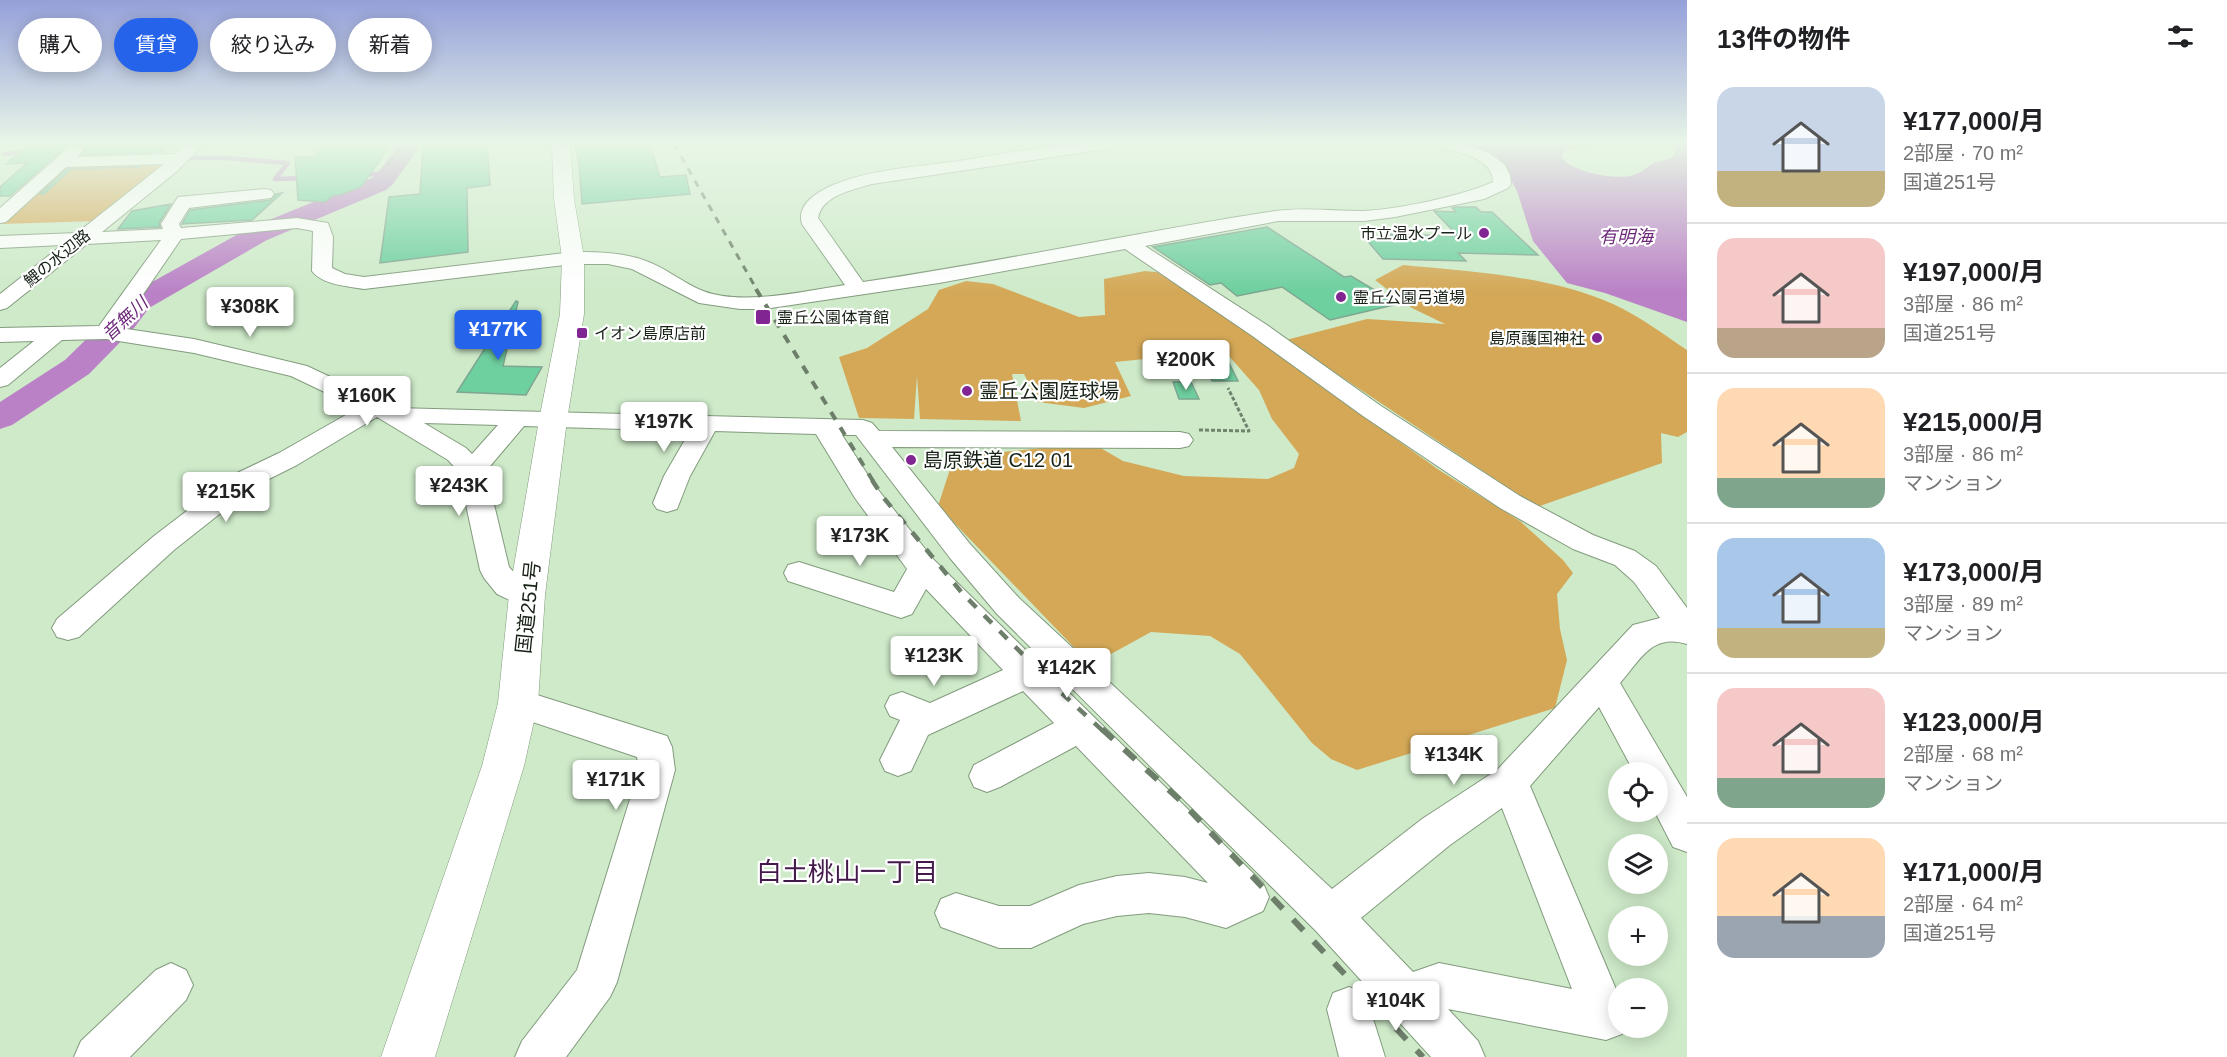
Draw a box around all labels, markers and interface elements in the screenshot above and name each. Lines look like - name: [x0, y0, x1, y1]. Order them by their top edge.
- chip: 購入: [18, 18, 102, 72]
- chip: 賃貸: [114, 18, 198, 72]
- chip: 絞り込み: [210, 18, 336, 72]
- chip: 新着: [348, 18, 432, 72]
- icon: filters: [2164, 20, 2197, 53]
- text: 13件の物件: [1717, 24, 1850, 54]
- text: ¥177,000/月: [1903, 106, 2045, 136]
- icon: home: [1765, 111, 1837, 183]
- text: 2部屋 · 70 m²: [1903, 142, 2023, 164]
- text: 国道251号: [1903, 171, 1996, 193]
- place label: 市立温水プール: [1360, 225, 1472, 242]
- street label: 鯉の水辺路: [21, 226, 93, 290]
- marker: 市立温水プール: [1477, 226, 1491, 240]
- water label: 有明海: [1599, 227, 1656, 247]
- text: ¥197,000/月: [1903, 257, 2045, 287]
- icon: home: [1765, 262, 1837, 334]
- pin: ¥308K: [208, 287, 292, 338]
- place label: 霊丘公園弓道場: [1353, 289, 1465, 306]
- marker: 霊丘公園弓道場: [1334, 290, 1348, 304]
- water label: 音無川: [98, 292, 153, 345]
- text: 3部屋 · 86 m²: [1903, 293, 2023, 315]
- text: ¥308K: [221, 295, 279, 317]
- marker: 霊丘公園体育館: [754, 308, 772, 326]
- place label: 霊丘公園体育館: [777, 309, 889, 326]
- pin: ¥177K: [456, 310, 540, 361]
- text: ¥177K: [469, 318, 527, 340]
- text: 国道251号: [1903, 322, 1996, 344]
- place label: イオン島原店前: [594, 325, 706, 342]
- marker: イオン島原店前: [575, 326, 589, 340]
- place label: 島原護国神社: [1489, 330, 1585, 347]
- marker: 島原護国神社: [1590, 331, 1604, 345]
- pin: ¥200K: [1144, 340, 1228, 391]
- text: ¥200K: [1157, 348, 1215, 370]
- pin: ¥160K: [325, 376, 409, 427]
- place label: 霊丘公園庭球場: [979, 380, 1119, 402]
- text: ¥160K: [338, 384, 396, 406]
- marker: 霊丘公園庭球場: [960, 384, 974, 398]
- pin: ¥197K: [622, 402, 706, 453]
- text: ¥215,000/月: [1903, 407, 2045, 437]
- text: ¥197K: [635, 410, 693, 432]
- icon: home: [1765, 412, 1837, 484]
- text: 3部屋 · 86 m²: [1903, 443, 2023, 465]
- place label: 島原鉄道 C12 01: [923, 449, 1073, 471]
- marker: 島原鉄道 C12 01: [904, 453, 918, 467]
- pin: ¥243K: [417, 466, 501, 517]
- pin: ¥215K: [184, 472, 268, 523]
- text: マンション: [1903, 472, 2003, 494]
- text: ¥243K: [430, 474, 488, 496]
- text: ¥215K: [197, 480, 255, 502]
- pin: ¥173K: [818, 516, 902, 567]
- text: ¥173K: [831, 524, 889, 546]
- text: ¥173,000/月: [1903, 557, 2045, 587]
- street label: 国道251号: [512, 559, 544, 655]
- icon: home: [1765, 562, 1837, 634]
- text: 3部屋 · 89 m²: [1903, 593, 2023, 615]
- text: マンション: [1903, 622, 2003, 644]
- pin: ¥123K: [892, 636, 976, 687]
- text: ¥123K: [905, 644, 963, 666]
- pin: ¥142K: [1025, 648, 1109, 699]
- text: ¥142K: [1038, 656, 1096, 678]
- text: ¥123,000/月: [1903, 707, 2045, 737]
- icon: home: [1765, 712, 1837, 784]
- pin: ¥134K: [1412, 735, 1496, 786]
- text: ¥134K: [1425, 743, 1483, 765]
- text: 2部屋 · 68 m²: [1903, 743, 2023, 765]
- pin: ¥171K: [574, 760, 658, 811]
- map controls: [1608, 762, 1668, 1038]
- button: locate: [1608, 762, 1668, 822]
- text: ¥171K: [587, 768, 645, 790]
- text: マンション: [1903, 772, 2003, 794]
- button: layers: [1608, 834, 1668, 894]
- district label: 白土桃山一丁目: [756, 857, 938, 887]
- text: ¥171,000/月: [1903, 857, 2045, 887]
- icon: home: [1765, 862, 1837, 934]
- text: 2部屋 · 64 m²: [1903, 893, 2023, 915]
- button: +: [1608, 906, 1668, 966]
- text: 国道251号: [1903, 922, 1996, 944]
- button: −: [1608, 978, 1668, 1038]
- pin: ¥104K: [1354, 981, 1438, 1032]
- text: ¥104K: [1367, 989, 1425, 1011]

